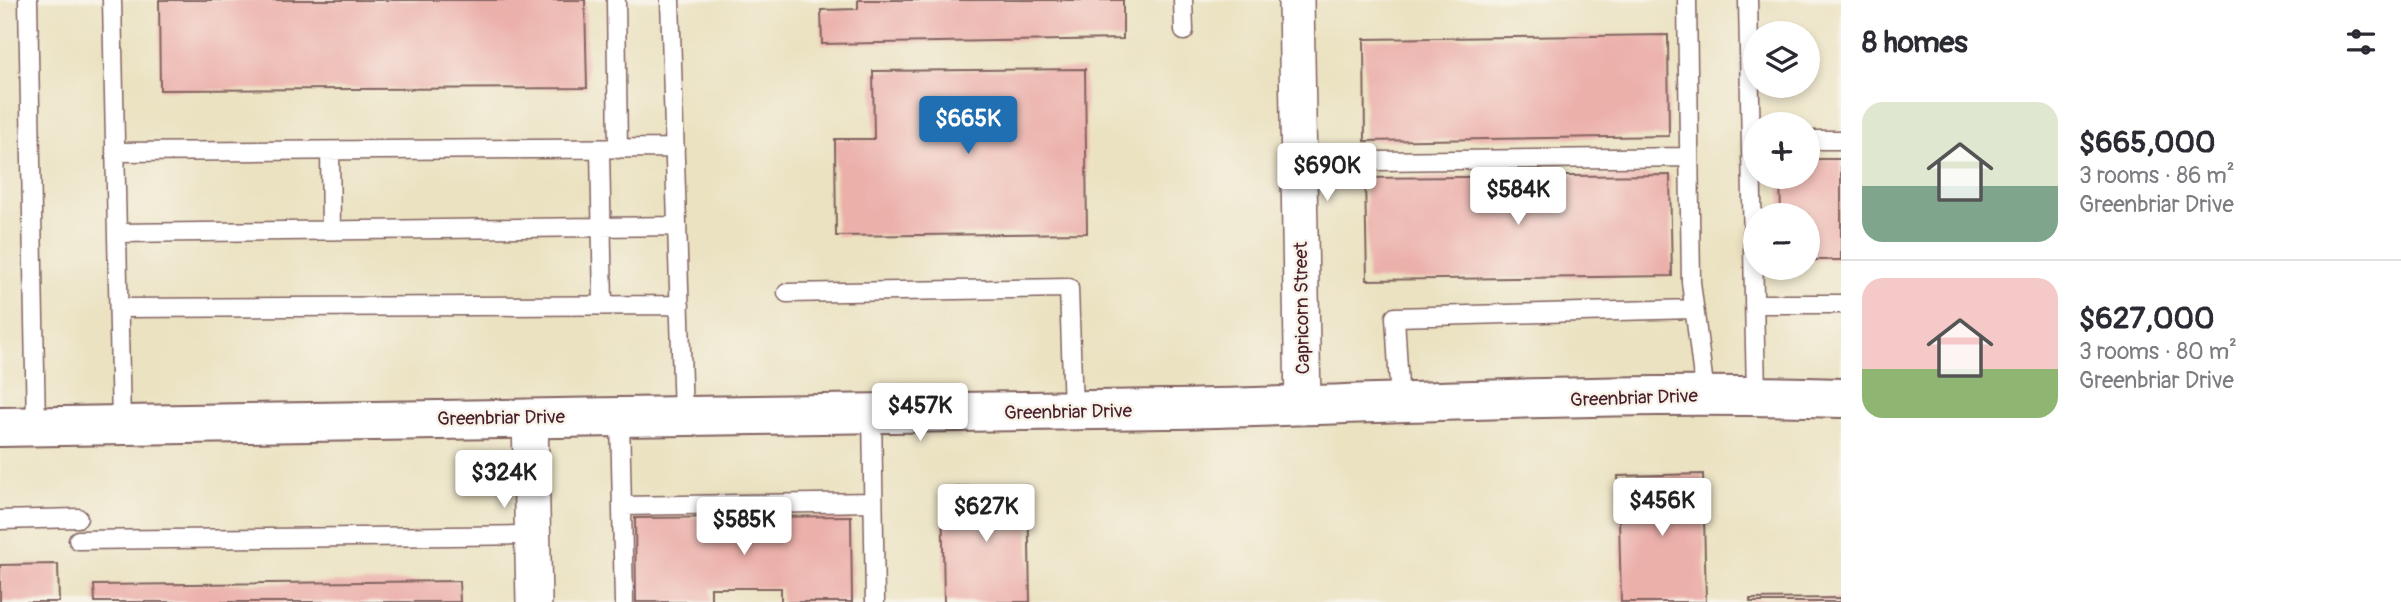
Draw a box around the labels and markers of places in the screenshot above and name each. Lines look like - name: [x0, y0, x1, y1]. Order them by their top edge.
- pin: $665K: [919, 96, 1017, 156]
- pin: $690K: [1278, 144, 1376, 203]
- pin: $584K: [1469, 168, 1567, 227]
- pin: $457K: [871, 384, 969, 443]
- pin: $324K: [455, 450, 553, 510]
- pin: $456K: [1613, 478, 1711, 538]
- pin: $627K: [937, 484, 1035, 544]
- pin: $585K: [695, 498, 793, 557]

